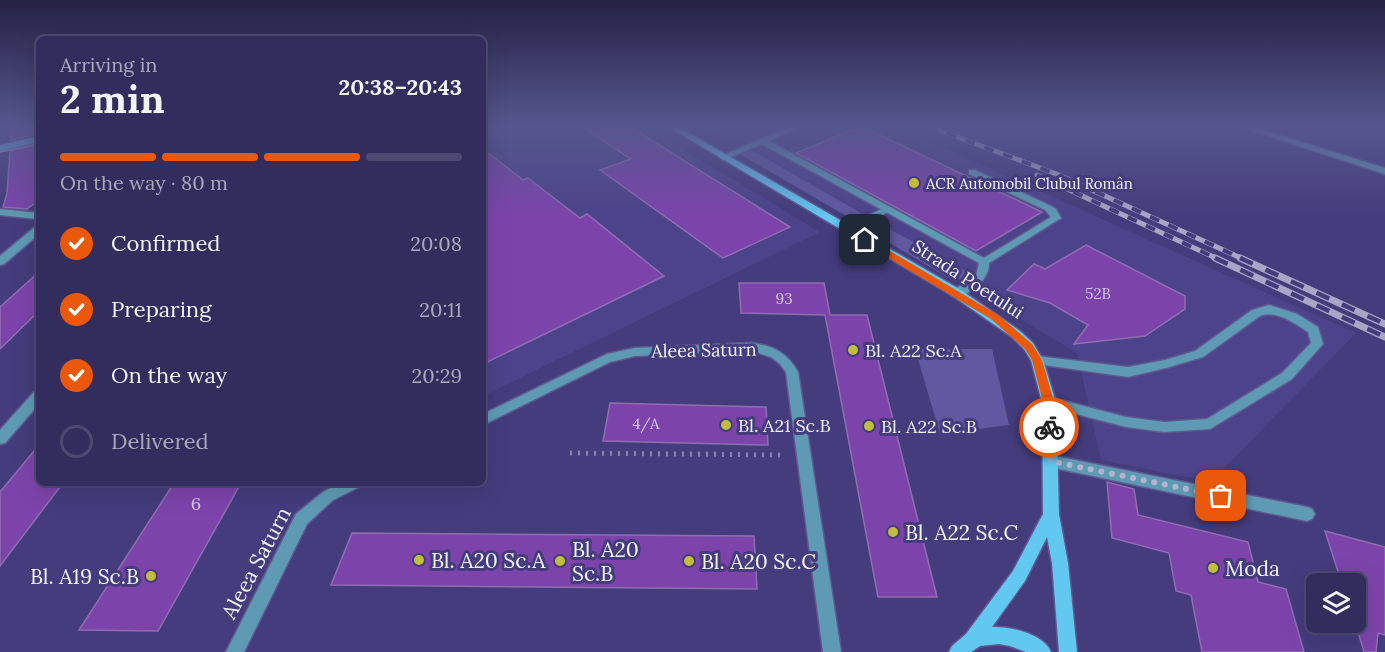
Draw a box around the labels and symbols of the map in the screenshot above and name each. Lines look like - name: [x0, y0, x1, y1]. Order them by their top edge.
- place label: ACR Automobil Clubul Român: [925, 174, 1133, 193]
- marker: ACR Automobil Clubul Român: [907, 176, 921, 190]
- pin: [839, 214, 890, 265]
- street label: Strada Poetului: [908, 234, 1028, 324]
- house number: 52B: [1085, 284, 1111, 303]
- house number: 93: [775, 289, 793, 308]
- street label: Aleea Saturn: [650, 338, 757, 362]
- place label: Bl. A22 Sc.A: [865, 339, 962, 362]
- marker: Bl. A22 Sc.A: [846, 343, 860, 357]
- courier: [1019, 397, 1079, 457]
- house number: 4/A: [633, 414, 660, 434]
- place label: Bl. A21 Sc.B: [738, 414, 831, 437]
- place label: Bl. A22 Sc.B: [881, 415, 977, 438]
- marker: Bl. A21 Sc.B: [719, 418, 733, 432]
- marker: Bl. A22 Sc.B: [862, 419, 876, 433]
- pin: [1195, 470, 1246, 521]
- house number: 6: [191, 492, 201, 515]
- street label: Aleea Saturn: [215, 502, 297, 624]
- place label: Bl. A22 Sc.C: [905, 519, 1018, 546]
- marker: Bl. A22 Sc.C: [886, 525, 900, 539]
- place label: Bl. A20 Sc.B: [572, 536, 639, 587]
- place label: Bl. A20 Sc.A: [431, 547, 546, 574]
- place label: Bl. A20 Sc.C: [701, 548, 816, 575]
- marker: Bl. A20 Sc.A: [412, 553, 426, 567]
- marker: Bl. A20 Sc.B: [553, 554, 567, 568]
- marker: Bl. A20 Sc.C: [682, 554, 696, 568]
- place label: Moda: [1225, 555, 1280, 582]
- marker: Moda: [1206, 561, 1220, 575]
- place label: Bl. A19 Sc.B: [30, 563, 139, 590]
- marker: Bl. A19 Sc.B: [144, 569, 158, 583]

